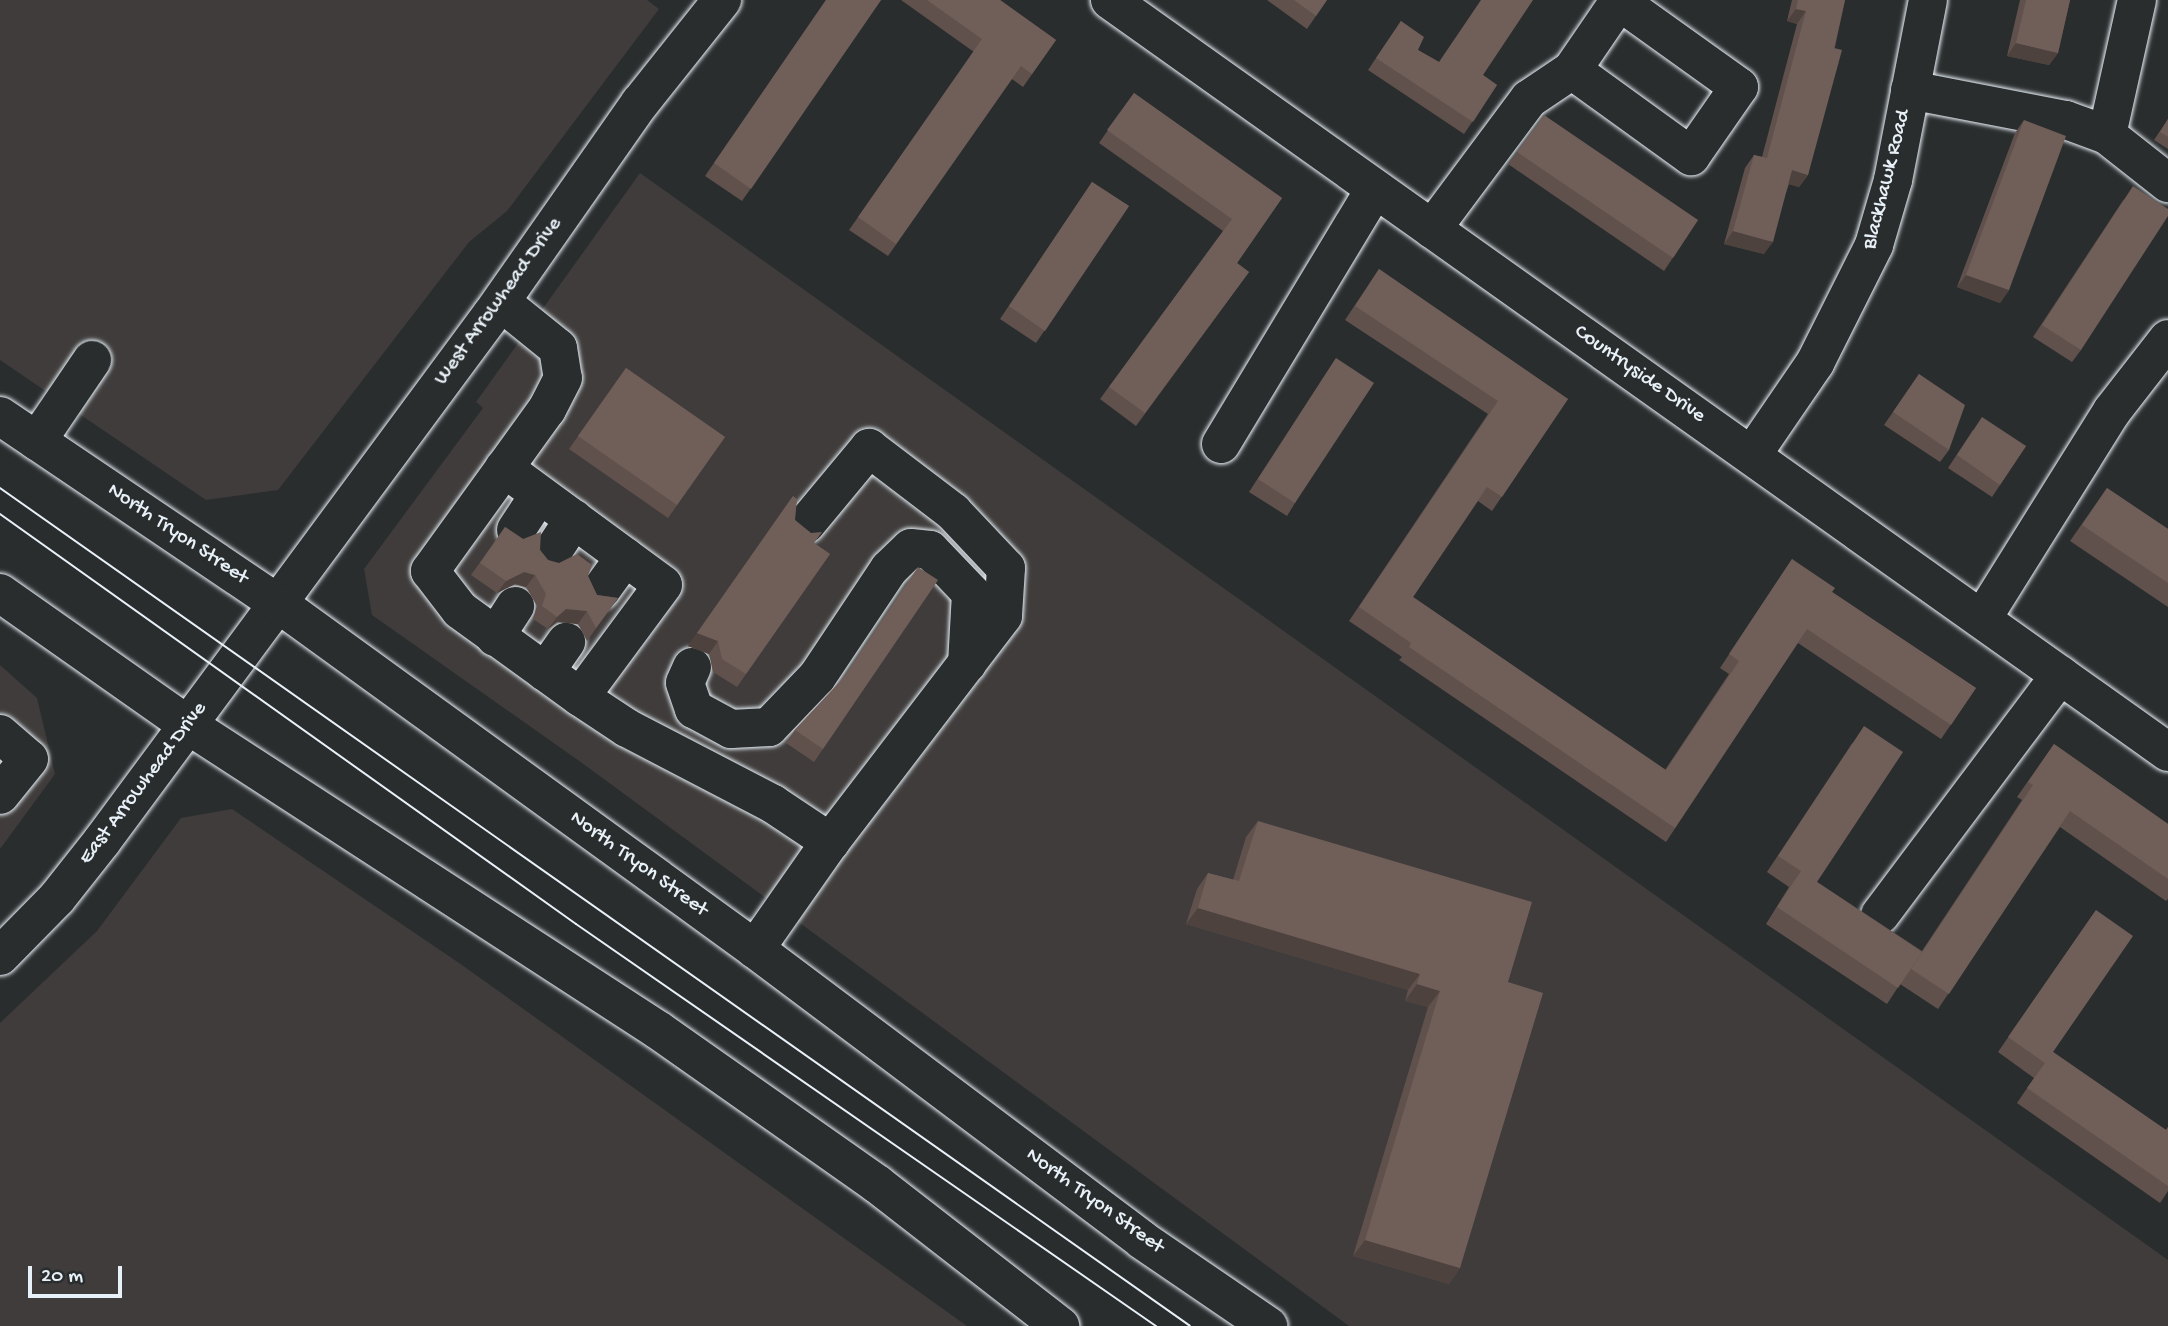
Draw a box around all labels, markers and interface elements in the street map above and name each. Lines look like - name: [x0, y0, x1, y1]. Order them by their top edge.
- street label: Blackhawk Road: [1858, 108, 1918, 252]
- street label: West Arrowhead Drive: [430, 213, 568, 391]
- street label: Countryside Drive: [1568, 320, 1710, 430]
- street label: North Tryon Street: [102, 479, 252, 591]
- street label: East Arrowhead Drive: [75, 698, 213, 870]
- street label: North Tryon Street: [564, 806, 712, 924]
- street label: North Tryon Street: [1020, 1143, 1168, 1261]
- scale bar: [32, 1252, 126, 1296]
- text: 20 m: [41, 1265, 83, 1290]

